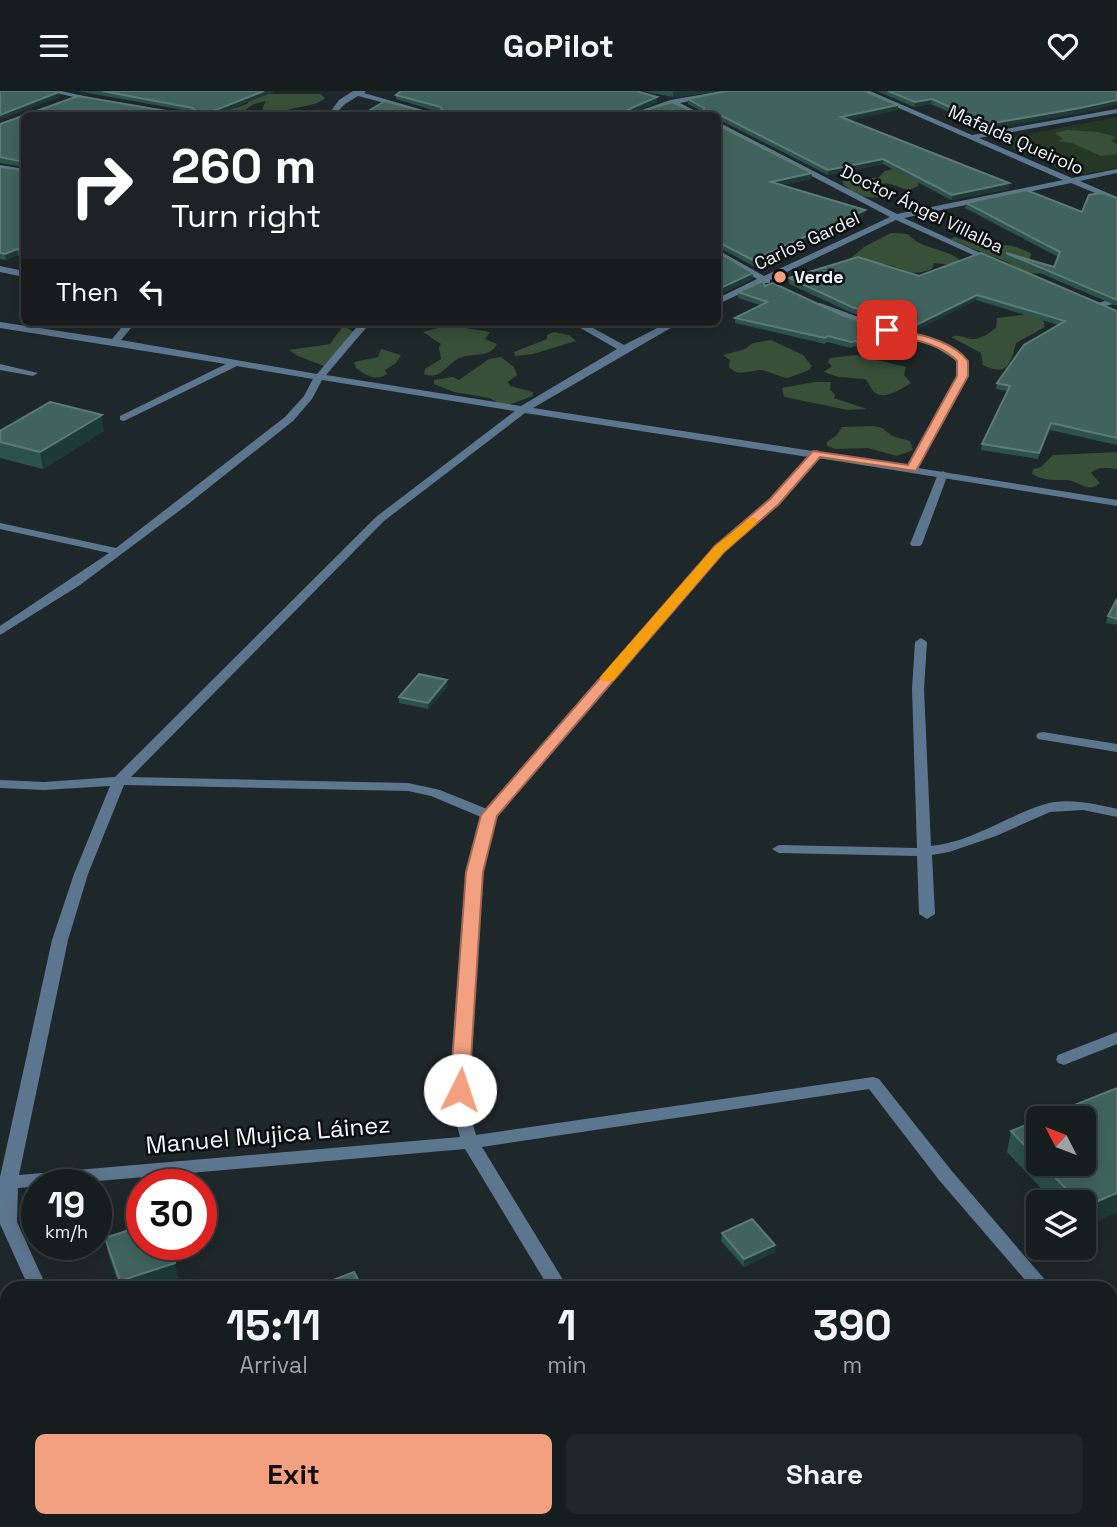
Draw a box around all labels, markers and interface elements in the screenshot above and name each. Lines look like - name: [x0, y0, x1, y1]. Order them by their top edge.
- text: GoPilot: [503, 26, 614, 66]
- icon: menu: [35, 27, 73, 65]
- icon: heart: [1044, 27, 1082, 65]
- street label: Mafalda Queirolo: [945, 99, 1087, 180]
- text: 260 m: [171, 135, 316, 197]
- icon: right: [56, 140, 147, 231]
- street label: Doctor Ángel Villalba: [837, 159, 1007, 258]
- text: Turn right: [171, 196, 321, 236]
- street label: Carlos Gardel: [750, 206, 863, 275]
- place label: Verde: [794, 265, 844, 288]
- marker: Verde: [772, 269, 788, 285]
- icon: left: [133, 273, 171, 311]
- text: Then: [56, 275, 119, 309]
- pin: [857, 300, 917, 360]
- icon: arrive: [868, 311, 906, 349]
- position arrow: [423, 1053, 497, 1127]
- north arrow: [1026, 1106, 1096, 1176]
- map controls: [1026, 1106, 1096, 1260]
- street label: Manuel Mujica Láinez: [144, 1108, 392, 1161]
- speed limit sign: 30: [126, 1169, 217, 1260]
- text: 19: [48, 1183, 85, 1227]
- button: layers: [1026, 1190, 1096, 1260]
- text: km/h: [45, 1220, 88, 1243]
- text: 15:11: [226, 1299, 321, 1352]
- text: 1: [557, 1299, 576, 1352]
- text: 390: [813, 1299, 892, 1352]
- text: Arrival: [239, 1350, 308, 1380]
- text: min: [547, 1350, 587, 1380]
- text: m: [842, 1350, 862, 1380]
- button: Exit: [35, 1434, 552, 1514]
- button: Share: [566, 1434, 1083, 1514]

